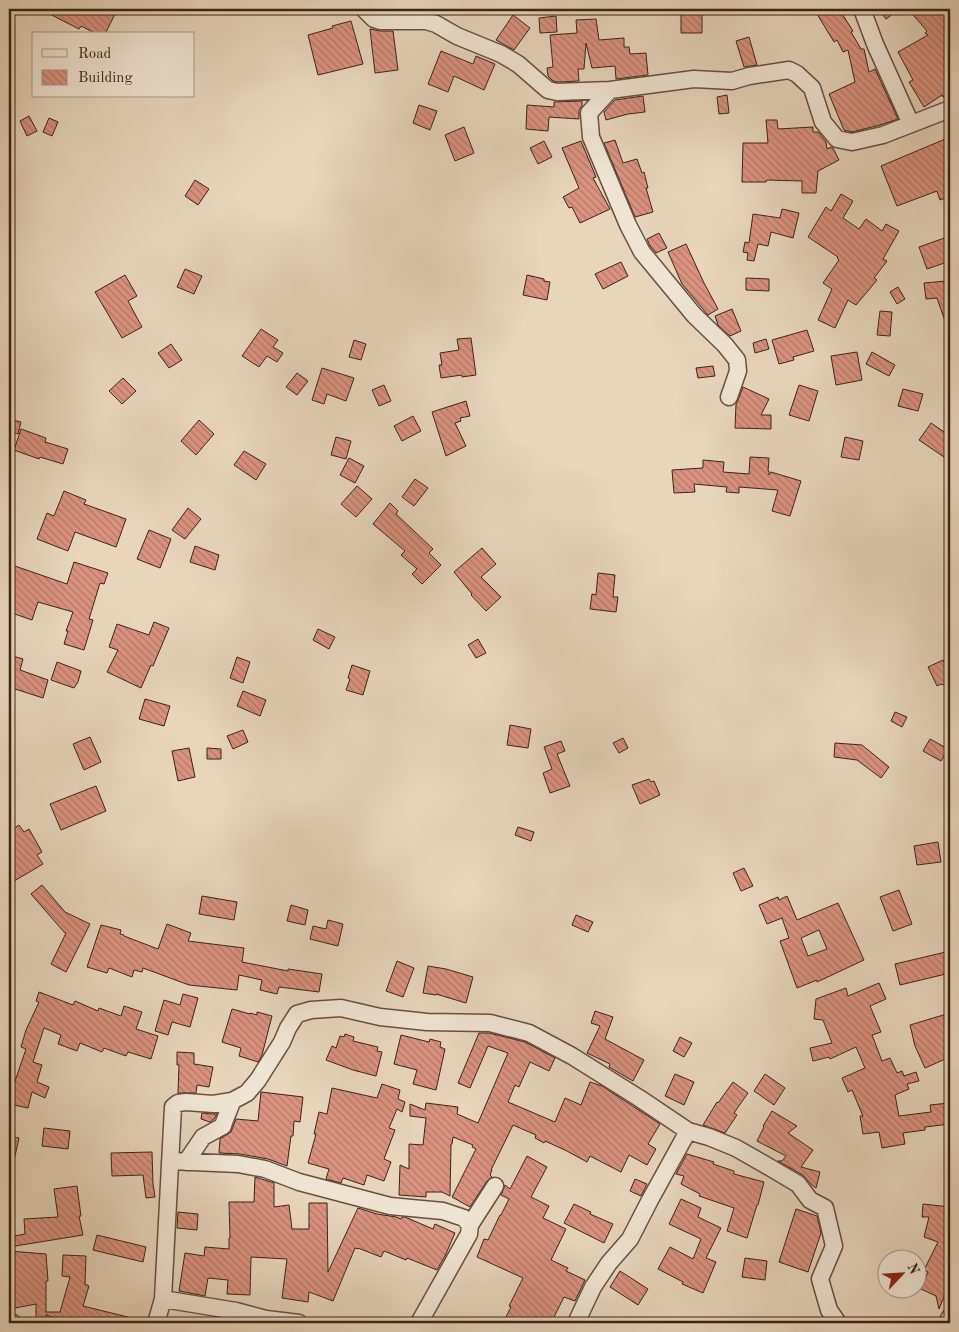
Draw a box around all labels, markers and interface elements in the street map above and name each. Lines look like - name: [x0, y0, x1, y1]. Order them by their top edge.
- legend: [32, 32, 195, 98]
- text: Road: [78, 47, 112, 62]
- text: Building: [78, 71, 133, 86]
- north arrow: [876, 1250, 926, 1300]
- text: N: [904, 1261, 922, 1277]

